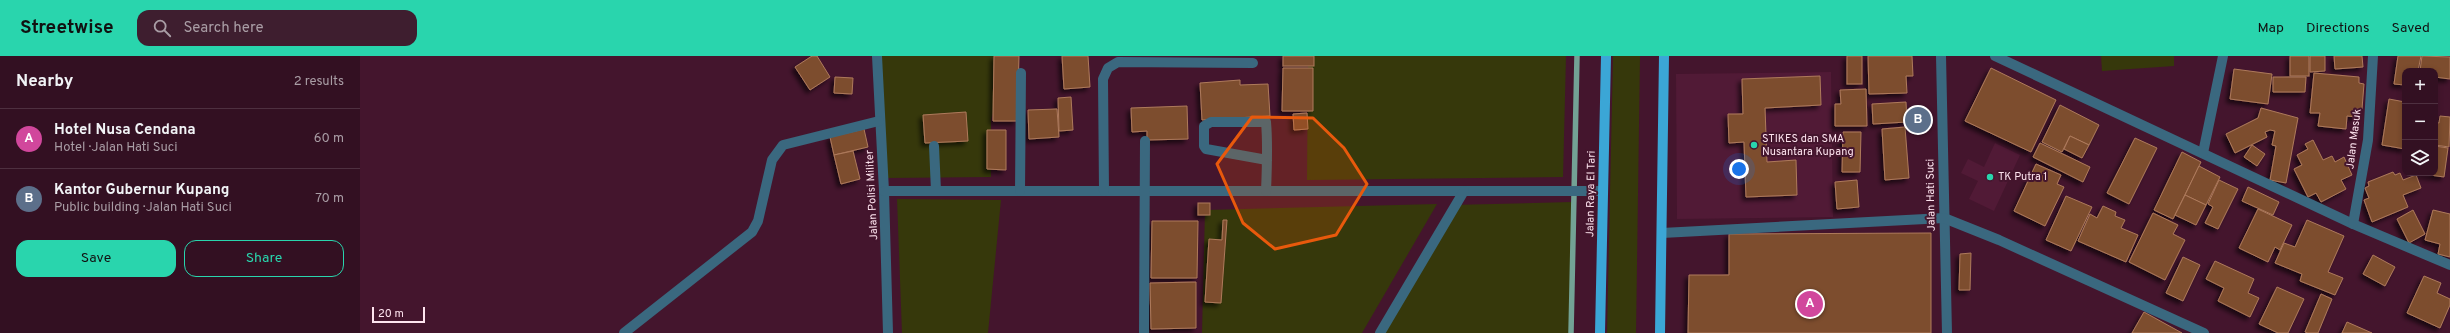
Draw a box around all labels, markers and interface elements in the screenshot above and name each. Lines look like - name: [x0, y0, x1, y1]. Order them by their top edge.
- search box: [137, 10, 417, 46]
- text: Streetwise: [20, 16, 113, 40]
- icon: search: [151, 17, 173, 39]
- text: Search here: [183, 19, 264, 38]
- text: Map: [2258, 20, 2284, 37]
- text: Directions: [2306, 20, 2370, 37]
- text: Saved: [2392, 20, 2430, 37]
- map controls: [2402, 68, 2438, 176]
- button: +: [2402, 68, 2438, 104]
- text: Nearby: [16, 71, 73, 93]
- text: 2 results: [294, 74, 344, 90]
- button: −: [2402, 104, 2438, 140]
- pin: B: [1905, 105, 1931, 135]
- street label: Jalan Masuk: [2343, 108, 2365, 170]
- text: Hotel Nusa Cendana: [54, 121, 196, 140]
- text: A: [24, 131, 34, 147]
- text: 60 m: [314, 131, 344, 147]
- place label: STIKES dan SMA Nusantara Kupang: [1762, 132, 1854, 159]
- text: Hotel · Jalan Hati Suci: [54, 140, 177, 156]
- marker: STIKES dan SMA Nusantara Kupang: [1749, 140, 1759, 150]
- button: layers: [2402, 140, 2438, 176]
- street label: Jalan Polisi Militer: [863, 149, 881, 240]
- street label: Jalan Raya El Tari: [1583, 151, 1599, 237]
- your location: [1729, 159, 1749, 179]
- street label: Jalan Hati Suci: [1923, 159, 1939, 231]
- place label: TK Putra 1: [1998, 170, 2047, 184]
- marker: TK Putra 1: [1985, 172, 1995, 182]
- text: Kantor Gubernur Kupang: [54, 181, 230, 200]
- text: B: [25, 191, 33, 207]
- text: 70 m: [315, 191, 344, 207]
- text: Public building · Jalan Hati Suci: [54, 200, 232, 216]
- button: Save: [16, 240, 176, 277]
- button: Share: [184, 240, 344, 277]
- pin: A: [1797, 289, 1823, 319]
- scale bar: [372, 305, 425, 324]
- text: 20 m: [378, 307, 404, 321]

